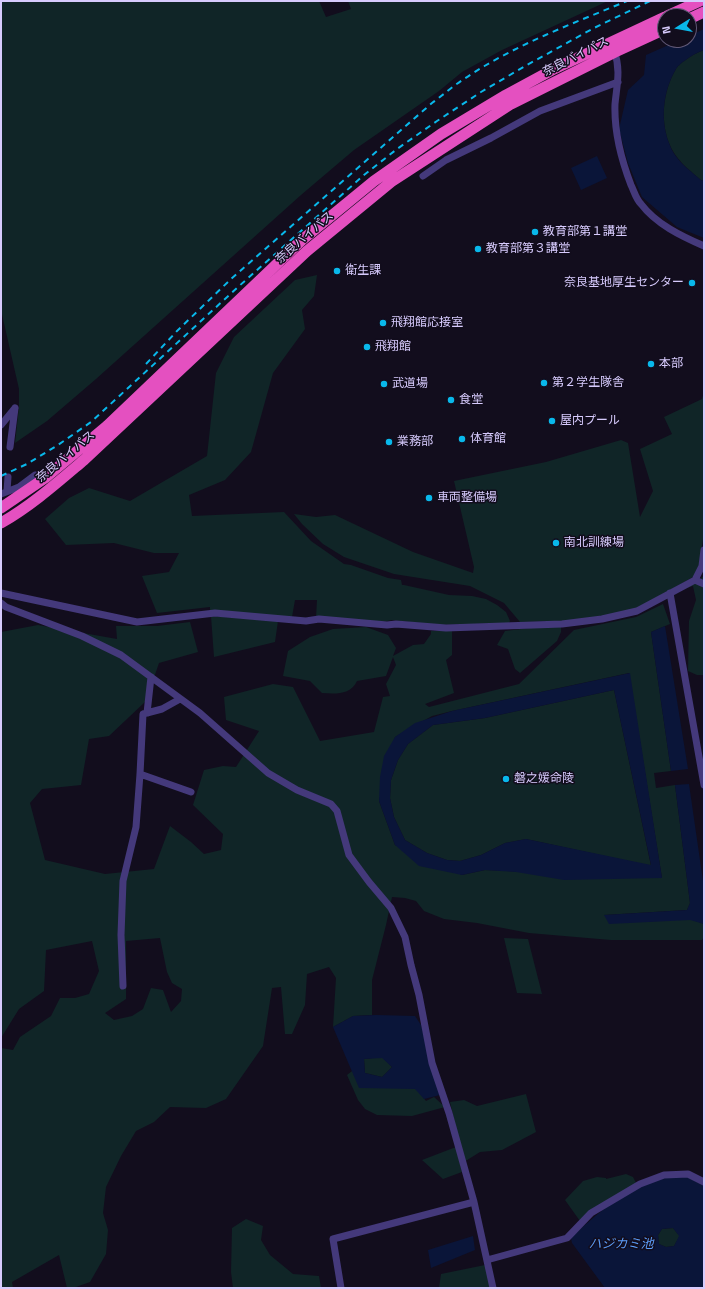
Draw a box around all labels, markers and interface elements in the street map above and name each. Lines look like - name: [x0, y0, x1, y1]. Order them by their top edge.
- north arrow: [657, 8, 697, 48]
- text: N: [658, 25, 675, 35]
- street label: 奈良バイパス: [541, 34, 611, 80]
- street label: 奈良バイパス: [273, 209, 337, 267]
- place label: 教育部第１講堂: [543, 225, 627, 239]
- marker: 教育部第１講堂: [530, 227, 540, 237]
- place label: 教育部第３講堂: [486, 242, 570, 256]
- marker: 教育部第３講堂: [473, 244, 483, 254]
- place label: 衛生課: [345, 264, 381, 278]
- marker: 衛生課: [332, 266, 342, 276]
- place label: 奈良基地厚生センター: [564, 276, 684, 290]
- marker: 奈良基地厚生センター: [687, 278, 697, 288]
- place label: 飛翔館応接室: [391, 316, 463, 330]
- marker: 飛翔館応接室: [378, 318, 388, 328]
- place label: 飛翔館: [375, 340, 411, 354]
- marker: 飛翔館: [362, 342, 372, 352]
- place label: 本部: [659, 357, 683, 371]
- marker: 本部: [646, 359, 656, 369]
- place label: 第２学生隊舎: [552, 376, 624, 390]
- place label: 武道場: [392, 377, 428, 391]
- marker: 第２学生隊舎: [539, 378, 549, 388]
- marker: 武道場: [379, 379, 389, 389]
- place label: 食堂: [459, 393, 483, 407]
- marker: 食堂: [446, 395, 456, 405]
- place label: 屋内プール: [560, 414, 620, 428]
- marker: 屋内プール: [547, 416, 557, 426]
- street label: 奈良バイパス: [34, 428, 98, 486]
- place label: 体育館: [470, 432, 506, 446]
- marker: 体育館: [457, 434, 467, 444]
- place label: 業務部: [397, 435, 433, 449]
- marker: 業務部: [384, 437, 394, 447]
- place label: 車両整備場: [437, 491, 497, 505]
- marker: 車両整備場: [424, 493, 434, 503]
- place label: 南北訓練場: [564, 536, 624, 550]
- marker: 南北訓練場: [551, 538, 561, 548]
- place label: 磐之媛命陵: [514, 772, 574, 786]
- marker: 磐之媛命陵: [501, 774, 511, 784]
- water label: ハジカミ池: [589, 1237, 653, 1253]

